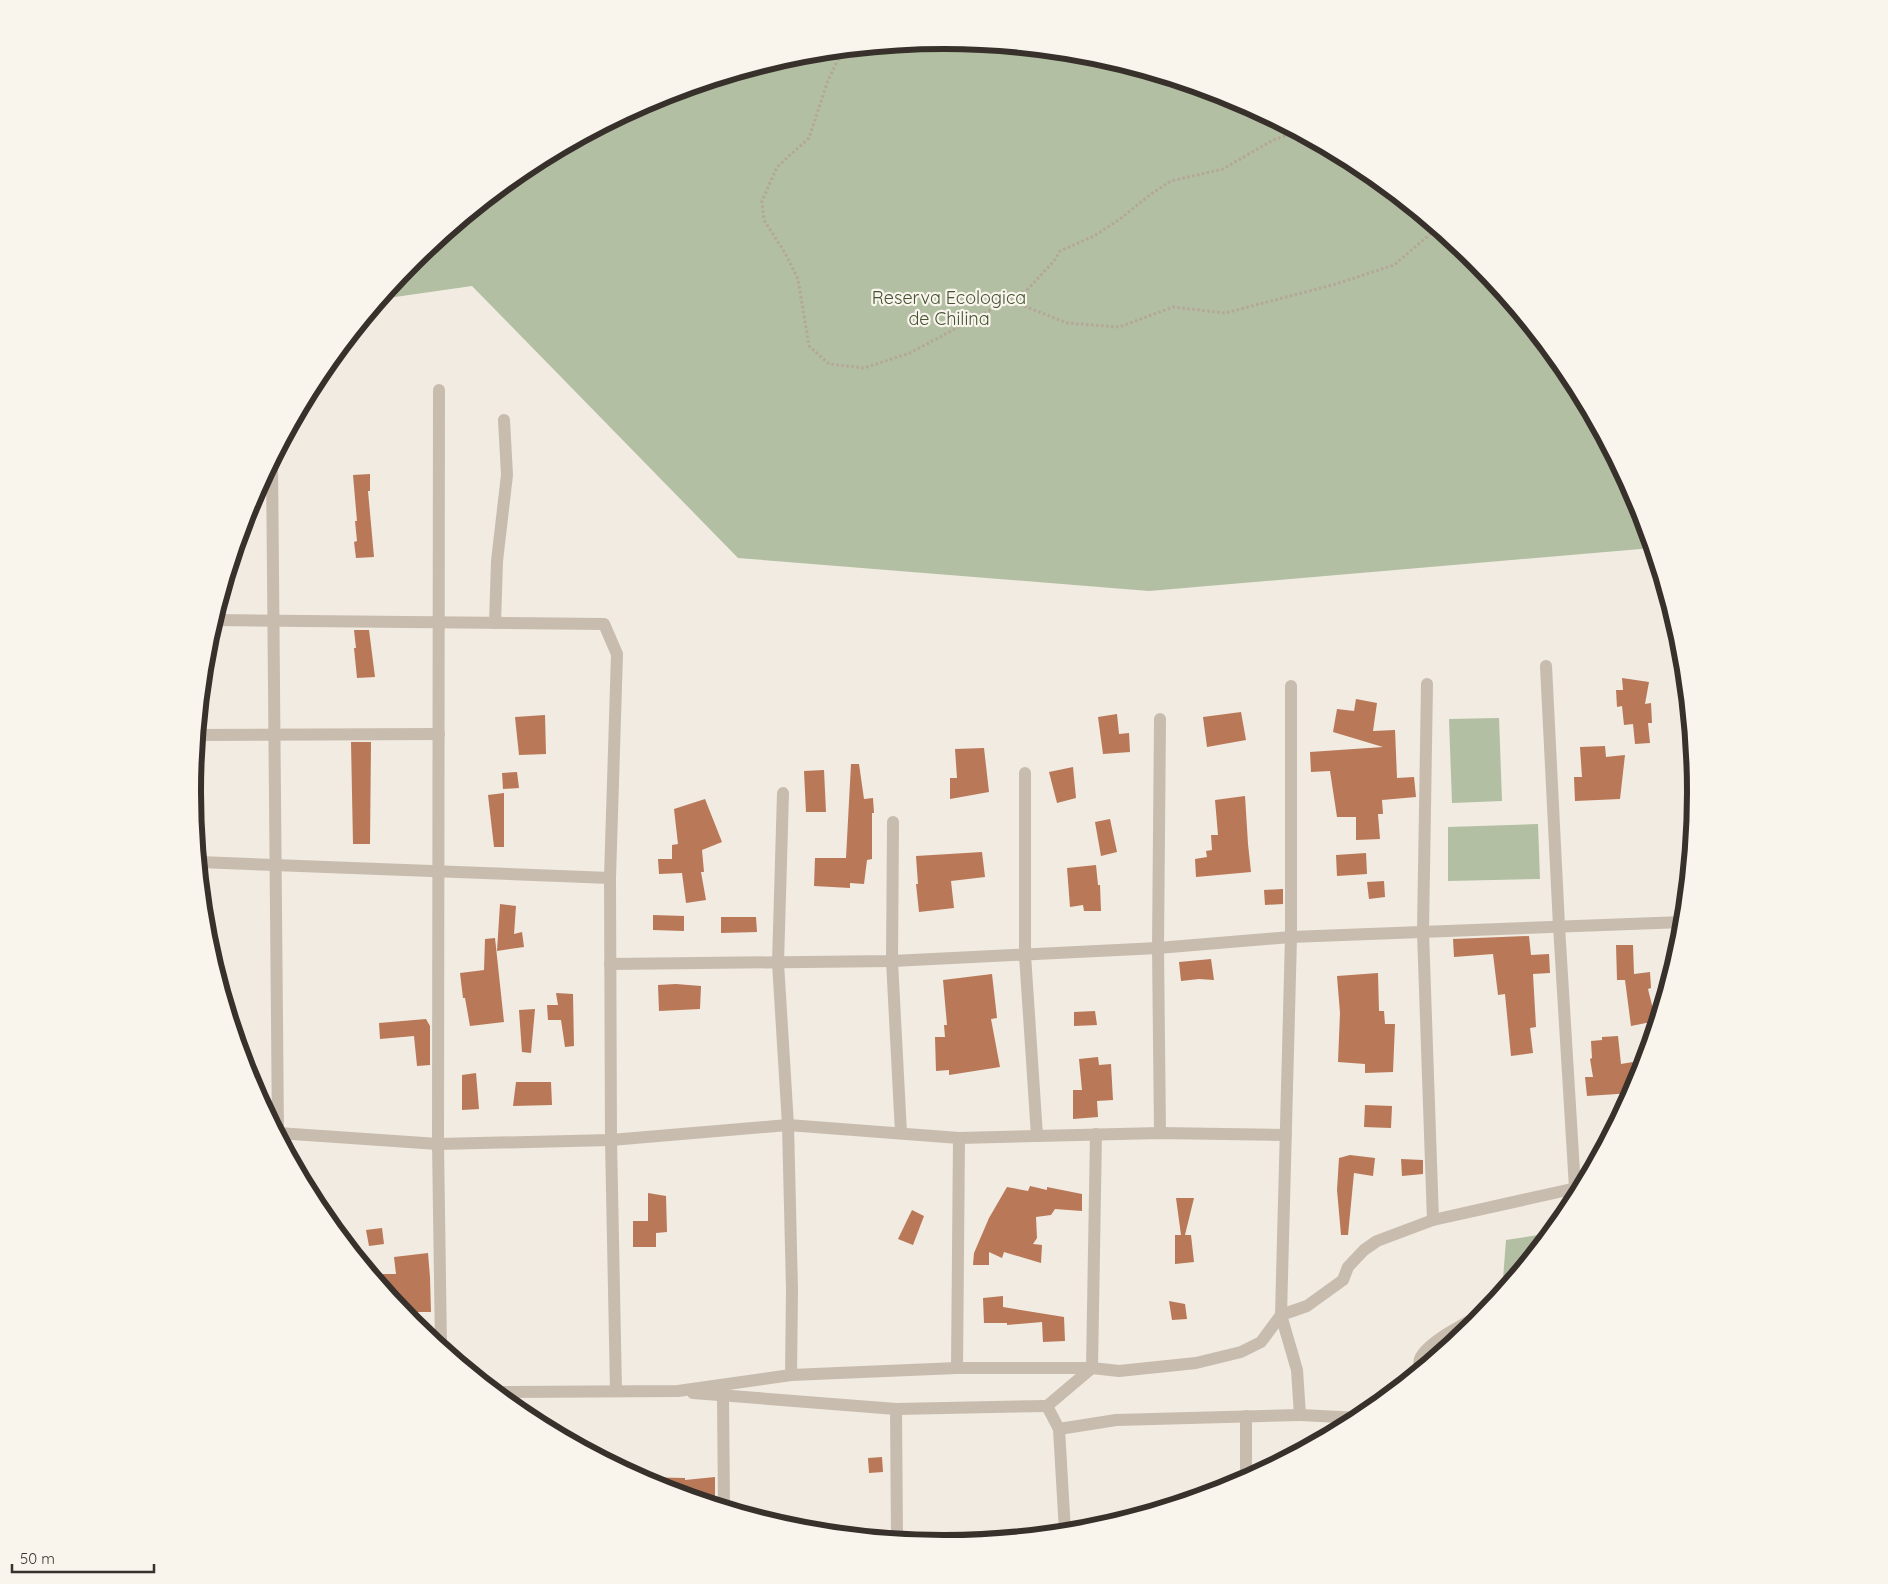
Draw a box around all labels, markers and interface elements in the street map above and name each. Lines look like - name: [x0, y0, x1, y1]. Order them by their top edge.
- park label: Reserva Ecologica de Chilina: [872, 286, 1026, 330]
- scale bar: [12, 1542, 155, 1574]
- text: 50 m: [20, 1549, 55, 1568]

